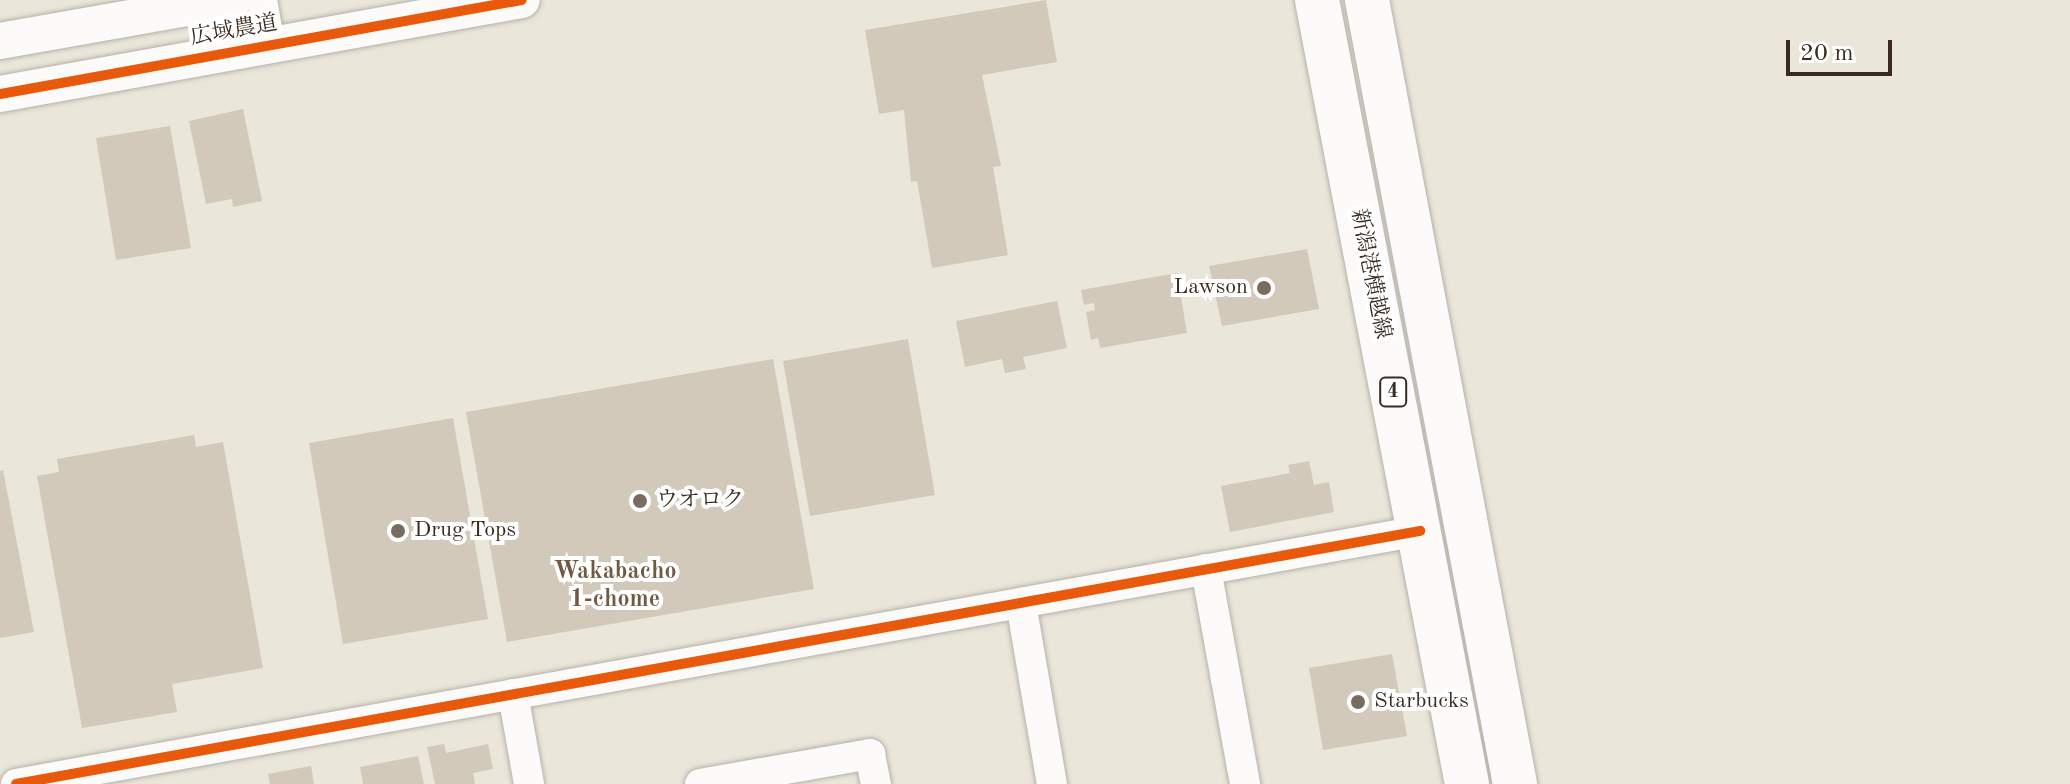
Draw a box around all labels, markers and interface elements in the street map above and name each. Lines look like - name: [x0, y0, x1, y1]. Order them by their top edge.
- street label: 広域農道: [188, 10, 280, 52]
- scale bar: [1790, 24, 1896, 74]
- text: 20 m: [1800, 42, 1854, 66]
- street label: 新潟港横越線: [1344, 207, 1396, 341]
- place label: Lawson: [1174, 275, 1248, 301]
- marker: Lawson: [1255, 279, 1273, 297]
- road number: 4: [1379, 376, 1407, 408]
- place label: ウオロク: [656, 488, 744, 514]
- marker: ウオロク: [631, 492, 649, 510]
- place label: Drug Tops: [414, 518, 516, 544]
- marker: Drug Tops: [389, 522, 407, 540]
- district label: Wakabacho 1-chome: [554, 559, 676, 615]
- place label: Starbucks: [1374, 689, 1469, 715]
- marker: Starbucks: [1349, 693, 1367, 711]

